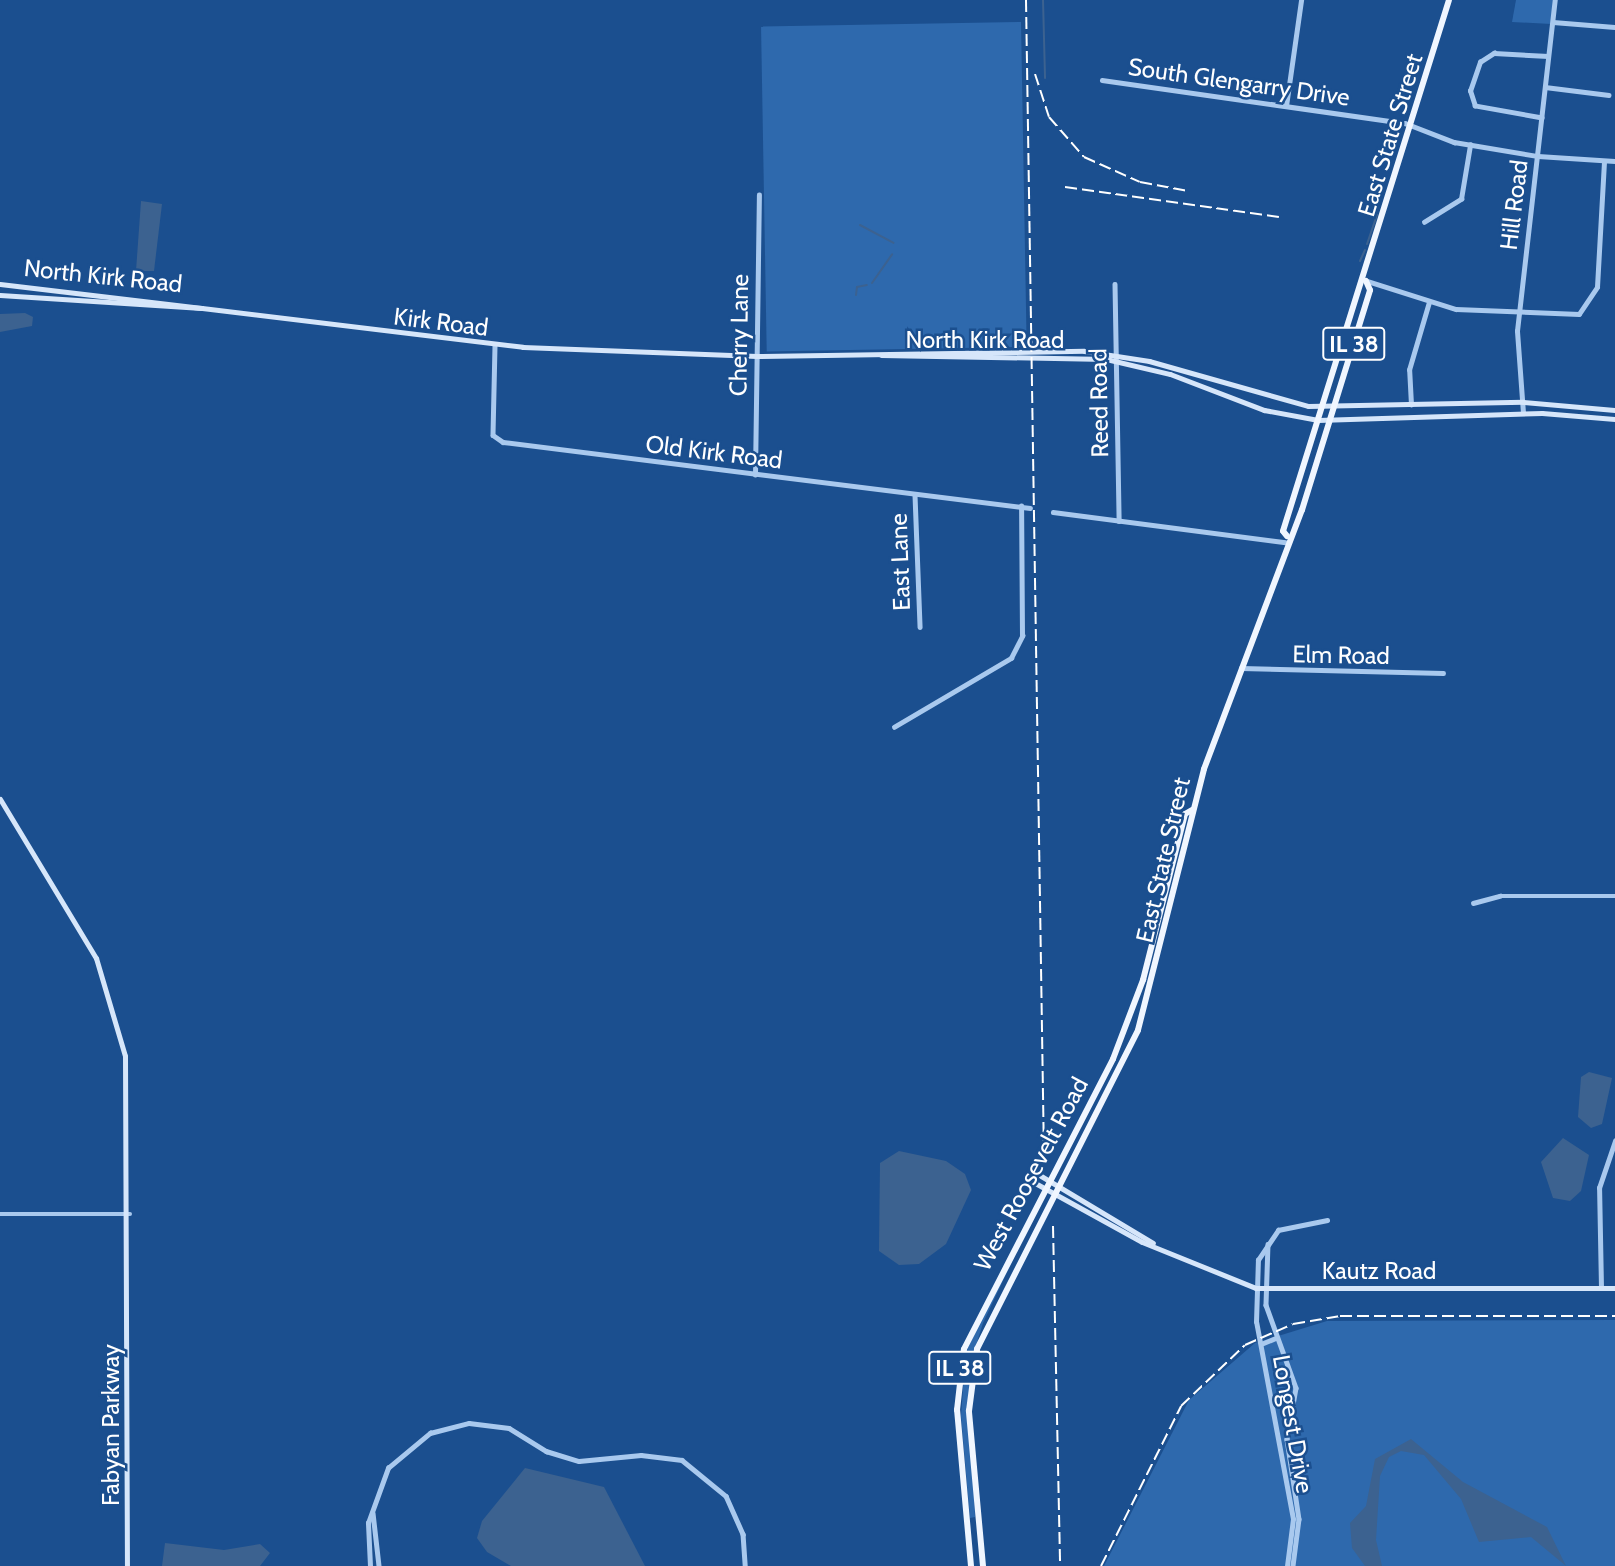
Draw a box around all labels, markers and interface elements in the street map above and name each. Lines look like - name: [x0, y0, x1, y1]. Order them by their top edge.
- street label: East State Street: [1352, 50, 1428, 220]
- street label: South Glengarry Drive: [1126, 52, 1352, 112]
- street label: Hill Road: [1494, 158, 1534, 252]
- street label: North Kirk Road: [22, 253, 184, 299]
- street label: Cherry Lane: [724, 274, 754, 396]
- street label: Kirk Road: [392, 302, 490, 342]
- road number: IL 38: [1321, 324, 1387, 364]
- street label: North Kirk Road: [906, 326, 1064, 354]
- street label: Reed Road: [1084, 348, 1114, 458]
- street label: Old Kirk Road: [644, 429, 784, 475]
- street label: East Lane: [884, 513, 916, 611]
- street label: Elm Road: [1292, 640, 1390, 670]
- street label: East State Street: [1130, 775, 1196, 945]
- street label: West Roosevelt Road: [968, 1072, 1094, 1276]
- street label: Kautz Road: [1322, 1257, 1436, 1285]
- street label: Fabyan Parkway: [97, 1344, 125, 1506]
- road number: IL 38: [927, 1348, 993, 1387]
- street label: Longest Drive: [1267, 1353, 1319, 1495]

